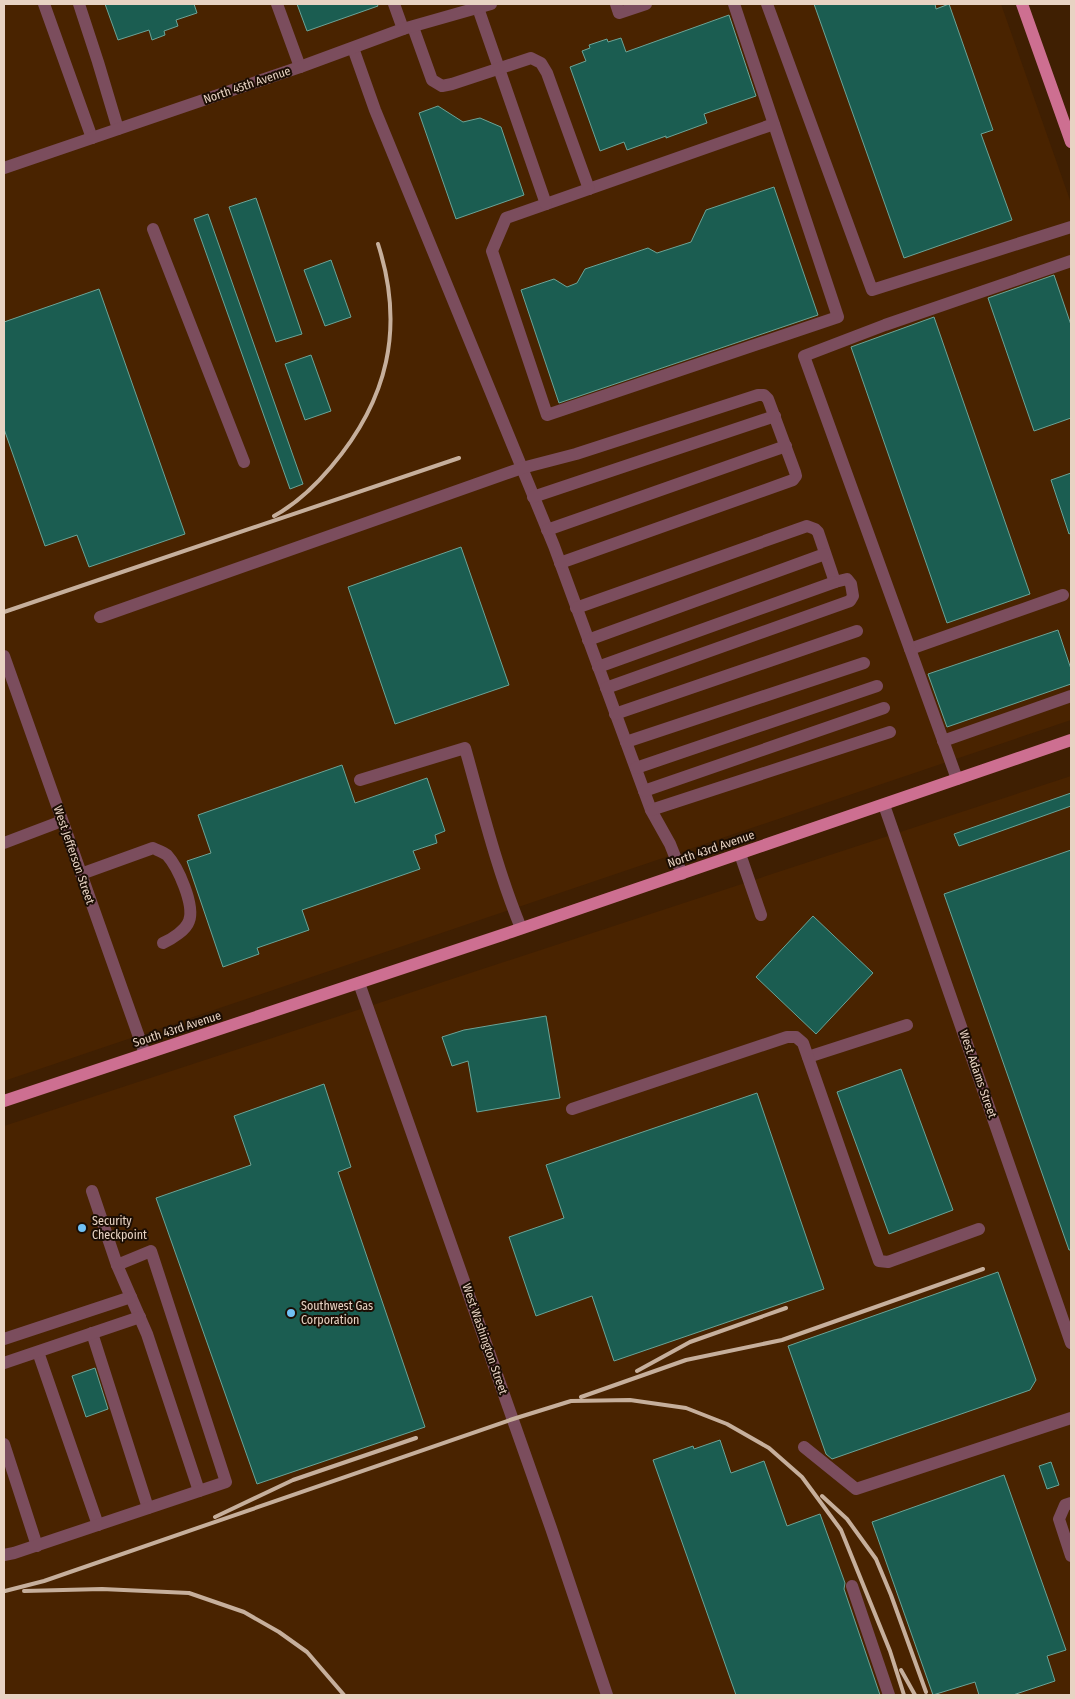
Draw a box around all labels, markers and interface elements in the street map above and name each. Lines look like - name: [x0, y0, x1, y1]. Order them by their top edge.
- street label: North 45th Avenue: [202, 64, 292, 106]
- street label: West Jefferson Street: [51, 804, 97, 906]
- street label: North 43rd Avenue: [666, 828, 756, 870]
- street label: South 43rd Avenue: [131, 1008, 223, 1050]
- street label: West Adams Street: [956, 1028, 1000, 1120]
- place label: Security Checkpoint: [92, 1214, 147, 1242]
- marker: Security Checkpoint: [76, 1222, 88, 1234]
- street label: West Washington Street: [459, 1282, 511, 1396]
- place label: Southwest Gas Corporation: [301, 1299, 373, 1327]
- marker: Southwest Gas Corporation: [285, 1307, 297, 1319]

